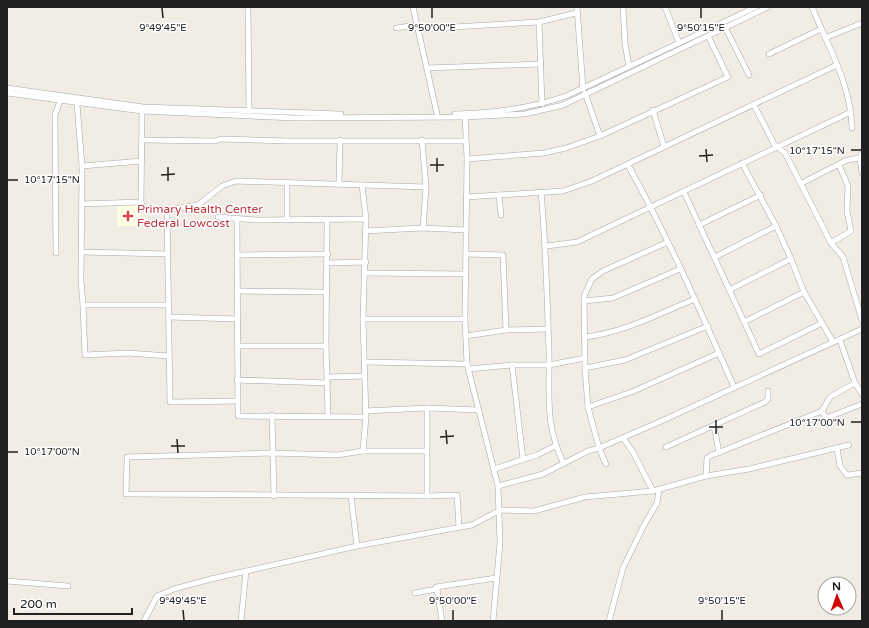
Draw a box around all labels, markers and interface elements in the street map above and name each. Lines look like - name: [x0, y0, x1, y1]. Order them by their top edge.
- text: 9°49'45"E: [139, 22, 187, 34]
- text: 9°50'00"E: [408, 22, 456, 34]
- text: 9°50'15"E: [677, 22, 725, 34]
- text: 10°17'15"N: [789, 145, 845, 157]
- text: 10°17'15"N: [24, 174, 80, 186]
- place label: Primary Health Center Federal Lowcost: [137, 202, 263, 230]
- marker: Primary Health Center Federal Lowcost: [122, 210, 134, 222]
- text: 10°17'00"N: [789, 417, 845, 429]
- text: 10°17'00"N: [24, 446, 80, 458]
- north arrow: [817, 576, 857, 616]
- text: N: [832, 580, 841, 593]
- scale bar: [14, 590, 132, 616]
- text: 9°49'45"E: [159, 595, 207, 607]
- text: 9°50'00"E: [429, 595, 477, 607]
- text: 9°50'15"E: [698, 595, 746, 607]
- text: 200 m: [20, 597, 57, 611]

